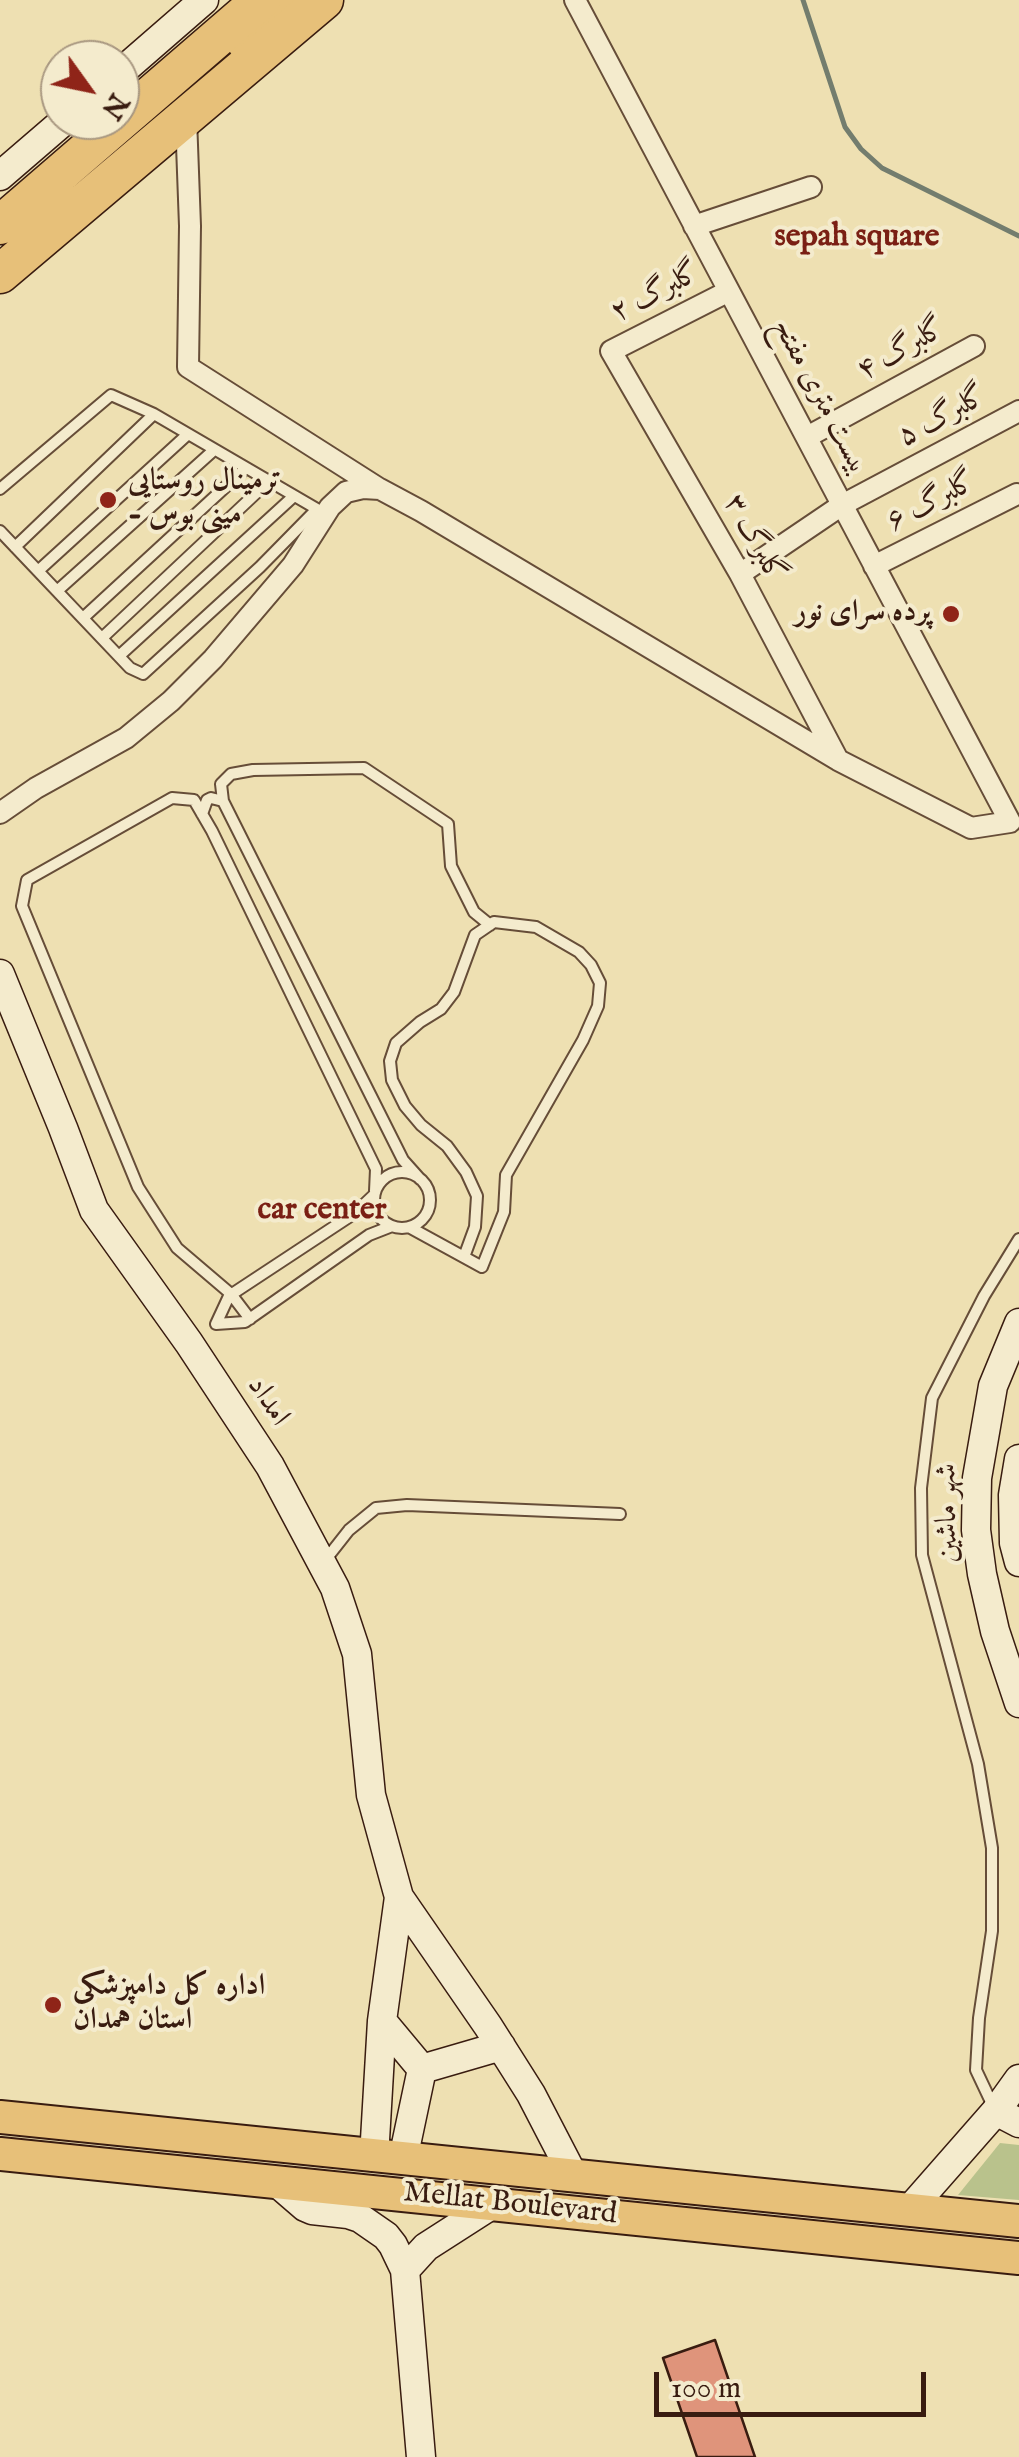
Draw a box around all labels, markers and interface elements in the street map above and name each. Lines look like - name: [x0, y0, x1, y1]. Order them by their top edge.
- north arrow: [40, 40, 140, 140]
- text: N: [93, 86, 135, 125]
- district label: sepah square: [774, 219, 940, 257]
- street label: گلبرگ ۲: [605, 256, 707, 332]
- street label: گلبرگ ۴: [851, 312, 953, 390]
- street label: بیست متری مفتح: [763, 313, 875, 481]
- street label: گلبرگ ۵: [892, 380, 994, 456]
- place label: ترمینال روستایی - مینی بوس: [128, 465, 282, 536]
- street label: گلبرگ ۶: [881, 465, 983, 541]
- street label: گلبرگ ۳: [714, 488, 792, 590]
- marker: ترمینال روستایی - مینی بوس: [97, 489, 119, 511]
- place label: پرده سرای نور: [794, 596, 931, 632]
- marker: پرده سرای نور: [940, 603, 962, 625]
- district label: car center: [257, 1192, 387, 1230]
- street label: امداد: [238, 1370, 296, 1434]
- street label: شهر ماشین: [930, 1463, 968, 1563]
- place label: اداره کل دامپزشکی استان همدان: [73, 1970, 265, 2040]
- marker: اداره کل دامپزشکی استان همدان: [42, 1994, 64, 2016]
- street label: Mellat Boulevard: [401, 2176, 619, 2234]
- scale bar: [659, 2352, 932, 2414]
- text: 100 m: [671, 2370, 741, 2408]

